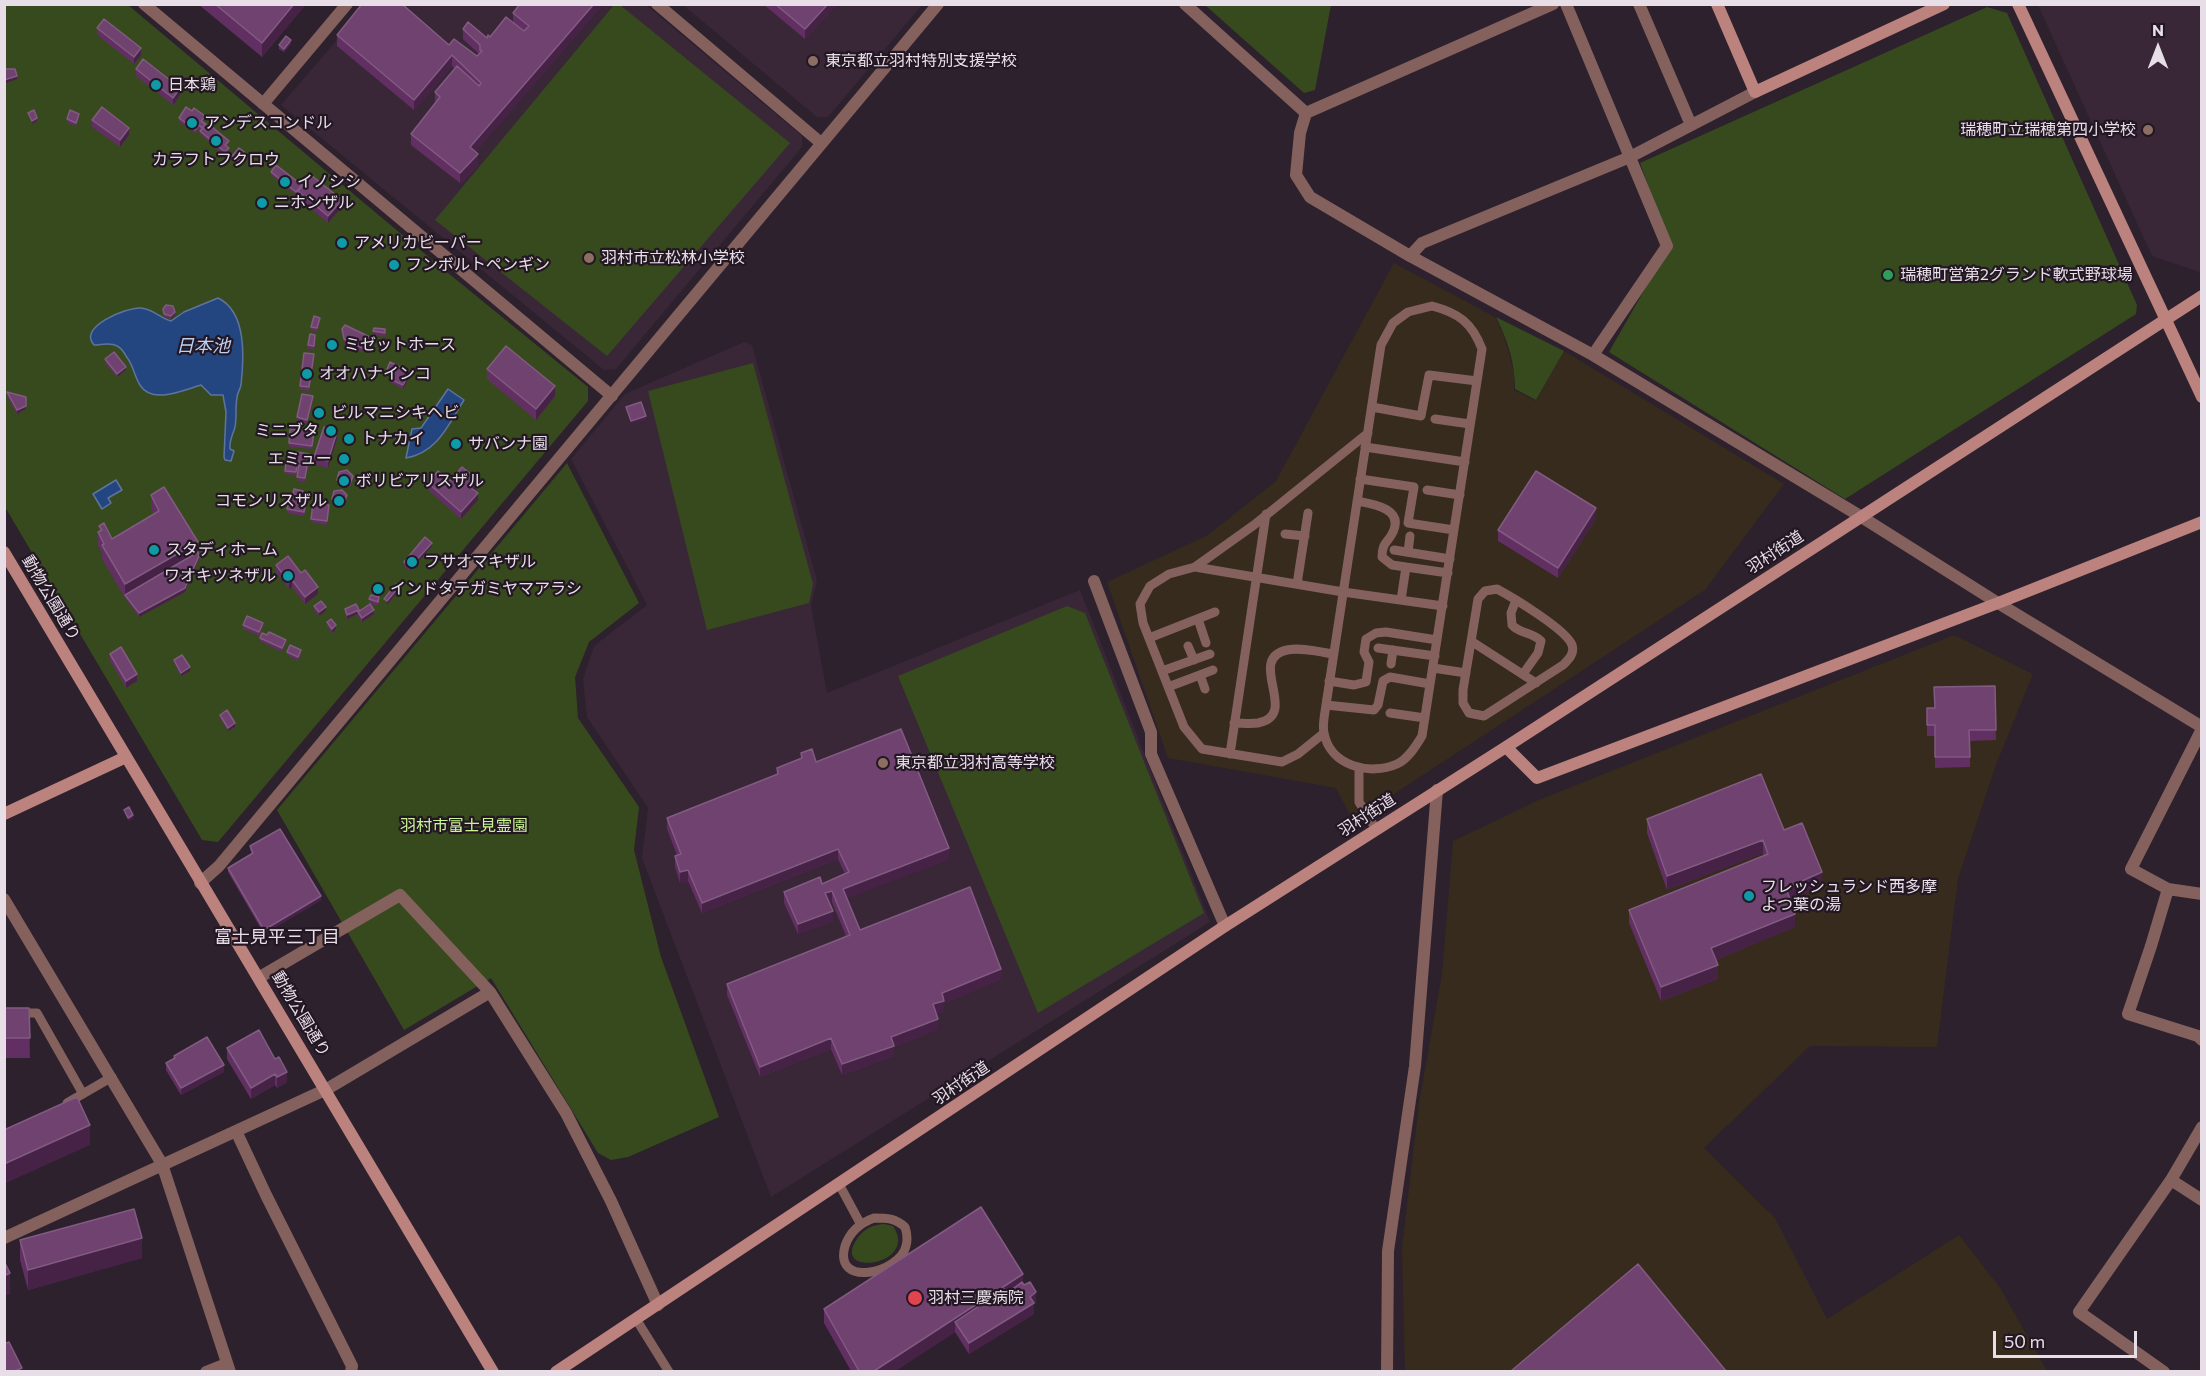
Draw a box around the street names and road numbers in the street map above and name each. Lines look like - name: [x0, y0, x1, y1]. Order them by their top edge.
- street label: 羽村街道: [1743, 527, 1807, 577]
- street label: 動物公園通り: [18, 552, 84, 644]
- street label: 羽村街道: [1335, 790, 1399, 840]
- street label: 動物公園通り: [268, 968, 334, 1060]
- street label: 羽村街道: [929, 1057, 993, 1109]

